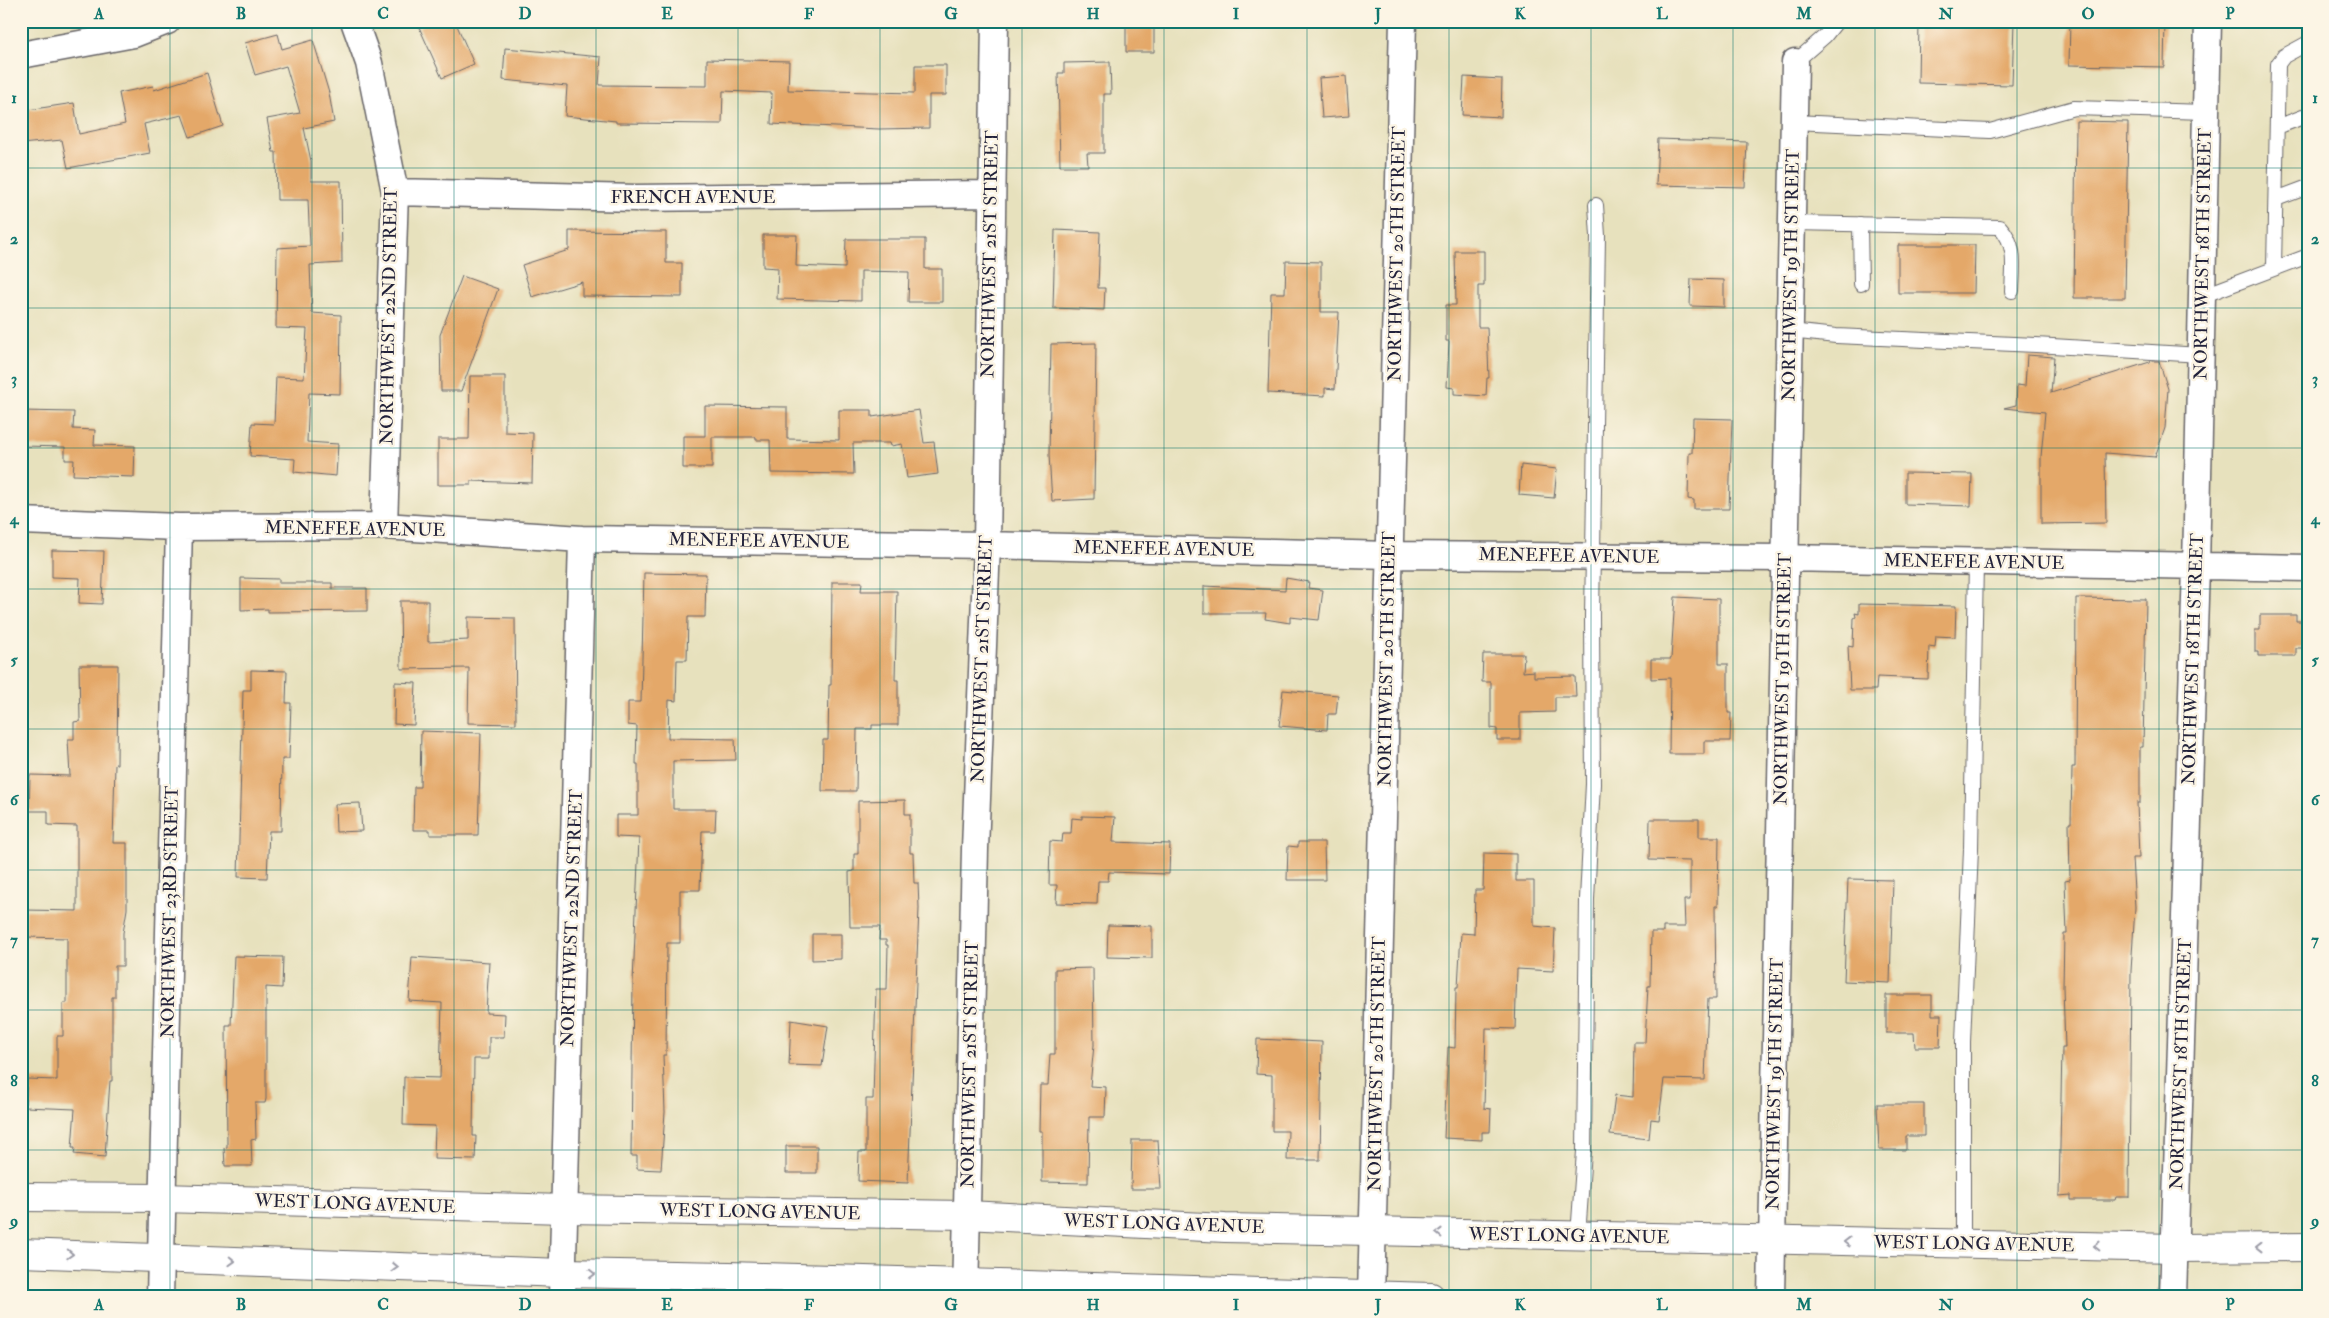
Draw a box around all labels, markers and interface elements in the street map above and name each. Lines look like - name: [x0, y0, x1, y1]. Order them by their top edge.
- text: A: [93, 4, 105, 24]
- text: B: [236, 4, 246, 24]
- text: C: [377, 4, 389, 24]
- text: D: [518, 4, 532, 24]
- text: E: [661, 4, 673, 24]
- text: F: [804, 4, 814, 24]
- text: G: [944, 4, 958, 24]
- text: H: [1086, 4, 1100, 24]
- text: I: [1233, 4, 1240, 24]
- text: J: [1374, 4, 1382, 25]
- text: K: [1514, 4, 1526, 24]
- text: L: [1656, 4, 1668, 24]
- text: M: [1795, 4, 1812, 24]
- text: N: [1938, 4, 1954, 24]
- text: O: [2081, 4, 2095, 24]
- text: P: [2225, 4, 2235, 24]
- text: 1: [11, 88, 17, 108]
- text: 1: [2312, 88, 2318, 108]
- street label: NORTHWEST 20TH STREET: [1383, 126, 1411, 382]
- street label: NORTHWEST 18TH STREET: [2189, 127, 2217, 380]
- street label: NORTHWEST 21ST STREET: [976, 129, 1004, 378]
- street label: NORTHWEST 19TH STREET: [1777, 148, 1805, 401]
- street label: NORTHWEST 22ND STREET: [375, 186, 403, 445]
- street label: FRENCH AVENUE: [611, 186, 775, 209]
- text: 2: [10, 229, 18, 249]
- text: 2: [2311, 229, 2319, 249]
- text: 3: [11, 369, 17, 389]
- text: 3: [2312, 369, 2318, 389]
- text: 4: [9, 509, 20, 529]
- text: 4: [2310, 509, 2321, 529]
- street label: MENEFEE AVENUE: [264, 516, 446, 542]
- street label: MENEFEE AVENUE: [668, 528, 850, 554]
- street label: NORTHWEST 20TH STREET: [1373, 531, 1401, 787]
- street label: NORTHWEST 18TH STREET: [2177, 532, 2209, 785]
- street label: NORTHWEST 21ST STREET: [966, 534, 998, 783]
- street label: MENEFEE AVENUE: [1073, 536, 1255, 562]
- street label: MENEFEE AVENUE: [1478, 543, 1660, 569]
- street label: MENEFEE AVENUE: [1883, 549, 2065, 575]
- street label: NORTHWEST 19TH STREET: [1769, 552, 1797, 805]
- text: 5: [10, 650, 18, 670]
- text: 5: [2311, 650, 2319, 670]
- street label: NORTHWEST 23RD STREET: [156, 785, 184, 1038]
- street label: NORTHWEST 22ND STREET: [556, 788, 588, 1047]
- text: 6: [10, 790, 20, 810]
- text: 6: [2311, 790, 2321, 810]
- text: 7: [10, 930, 18, 950]
- text: 7: [2311, 930, 2319, 950]
- street label: NORTHWEST 20TH STREET: [1363, 936, 1391, 1192]
- street label: NORTHWEST 18TH STREET: [2165, 937, 2197, 1190]
- street label: NORTHWEST 21ST STREET: [956, 939, 984, 1188]
- street label: NORTHWEST 19TH STREET: [1761, 957, 1789, 1210]
- text: 8: [10, 1071, 18, 1091]
- text: 8: [2311, 1071, 2319, 1091]
- street label: WEST LONG AVENUE: [253, 1189, 456, 1219]
- street label: WEST LONG AVENUE: [658, 1199, 861, 1225]
- street label: WEST LONG AVENUE: [1062, 1209, 1265, 1239]
- text: 9: [8, 1211, 18, 1231]
- text: 9: [2309, 1211, 2319, 1231]
- street label: WEST LONG AVENUE: [1467, 1223, 1670, 1249]
- one-way arrow: [1435, 1228, 1442, 1238]
- street label: WEST LONG AVENUE: [1872, 1231, 2075, 1257]
- one-way arrow: [1842, 1236, 1850, 1247]
- one-way arrow: [2092, 1241, 2100, 1251]
- one-way arrow: [2255, 1242, 2262, 1252]
- one-way arrow: [66, 1249, 74, 1259]
- one-way arrow: [229, 1255, 237, 1266]
- one-way arrow: [391, 1261, 399, 1272]
- one-way arrow: [588, 1269, 596, 1279]
- text: A: [93, 1295, 105, 1315]
- text: B: [236, 1295, 246, 1315]
- text: C: [377, 1295, 389, 1315]
- text: D: [518, 1295, 532, 1315]
- text: E: [661, 1295, 673, 1315]
- text: F: [804, 1295, 814, 1315]
- text: G: [944, 1295, 958, 1315]
- text: H: [1086, 1295, 1100, 1315]
- text: I: [1233, 1295, 1240, 1315]
- text: J: [1374, 1295, 1382, 1316]
- text: K: [1514, 1295, 1526, 1315]
- text: L: [1656, 1295, 1668, 1315]
- text: M: [1795, 1295, 1812, 1315]
- text: N: [1938, 1295, 1954, 1315]
- text: O: [2081, 1295, 2095, 1315]
- text: P: [2225, 1295, 2235, 1315]

